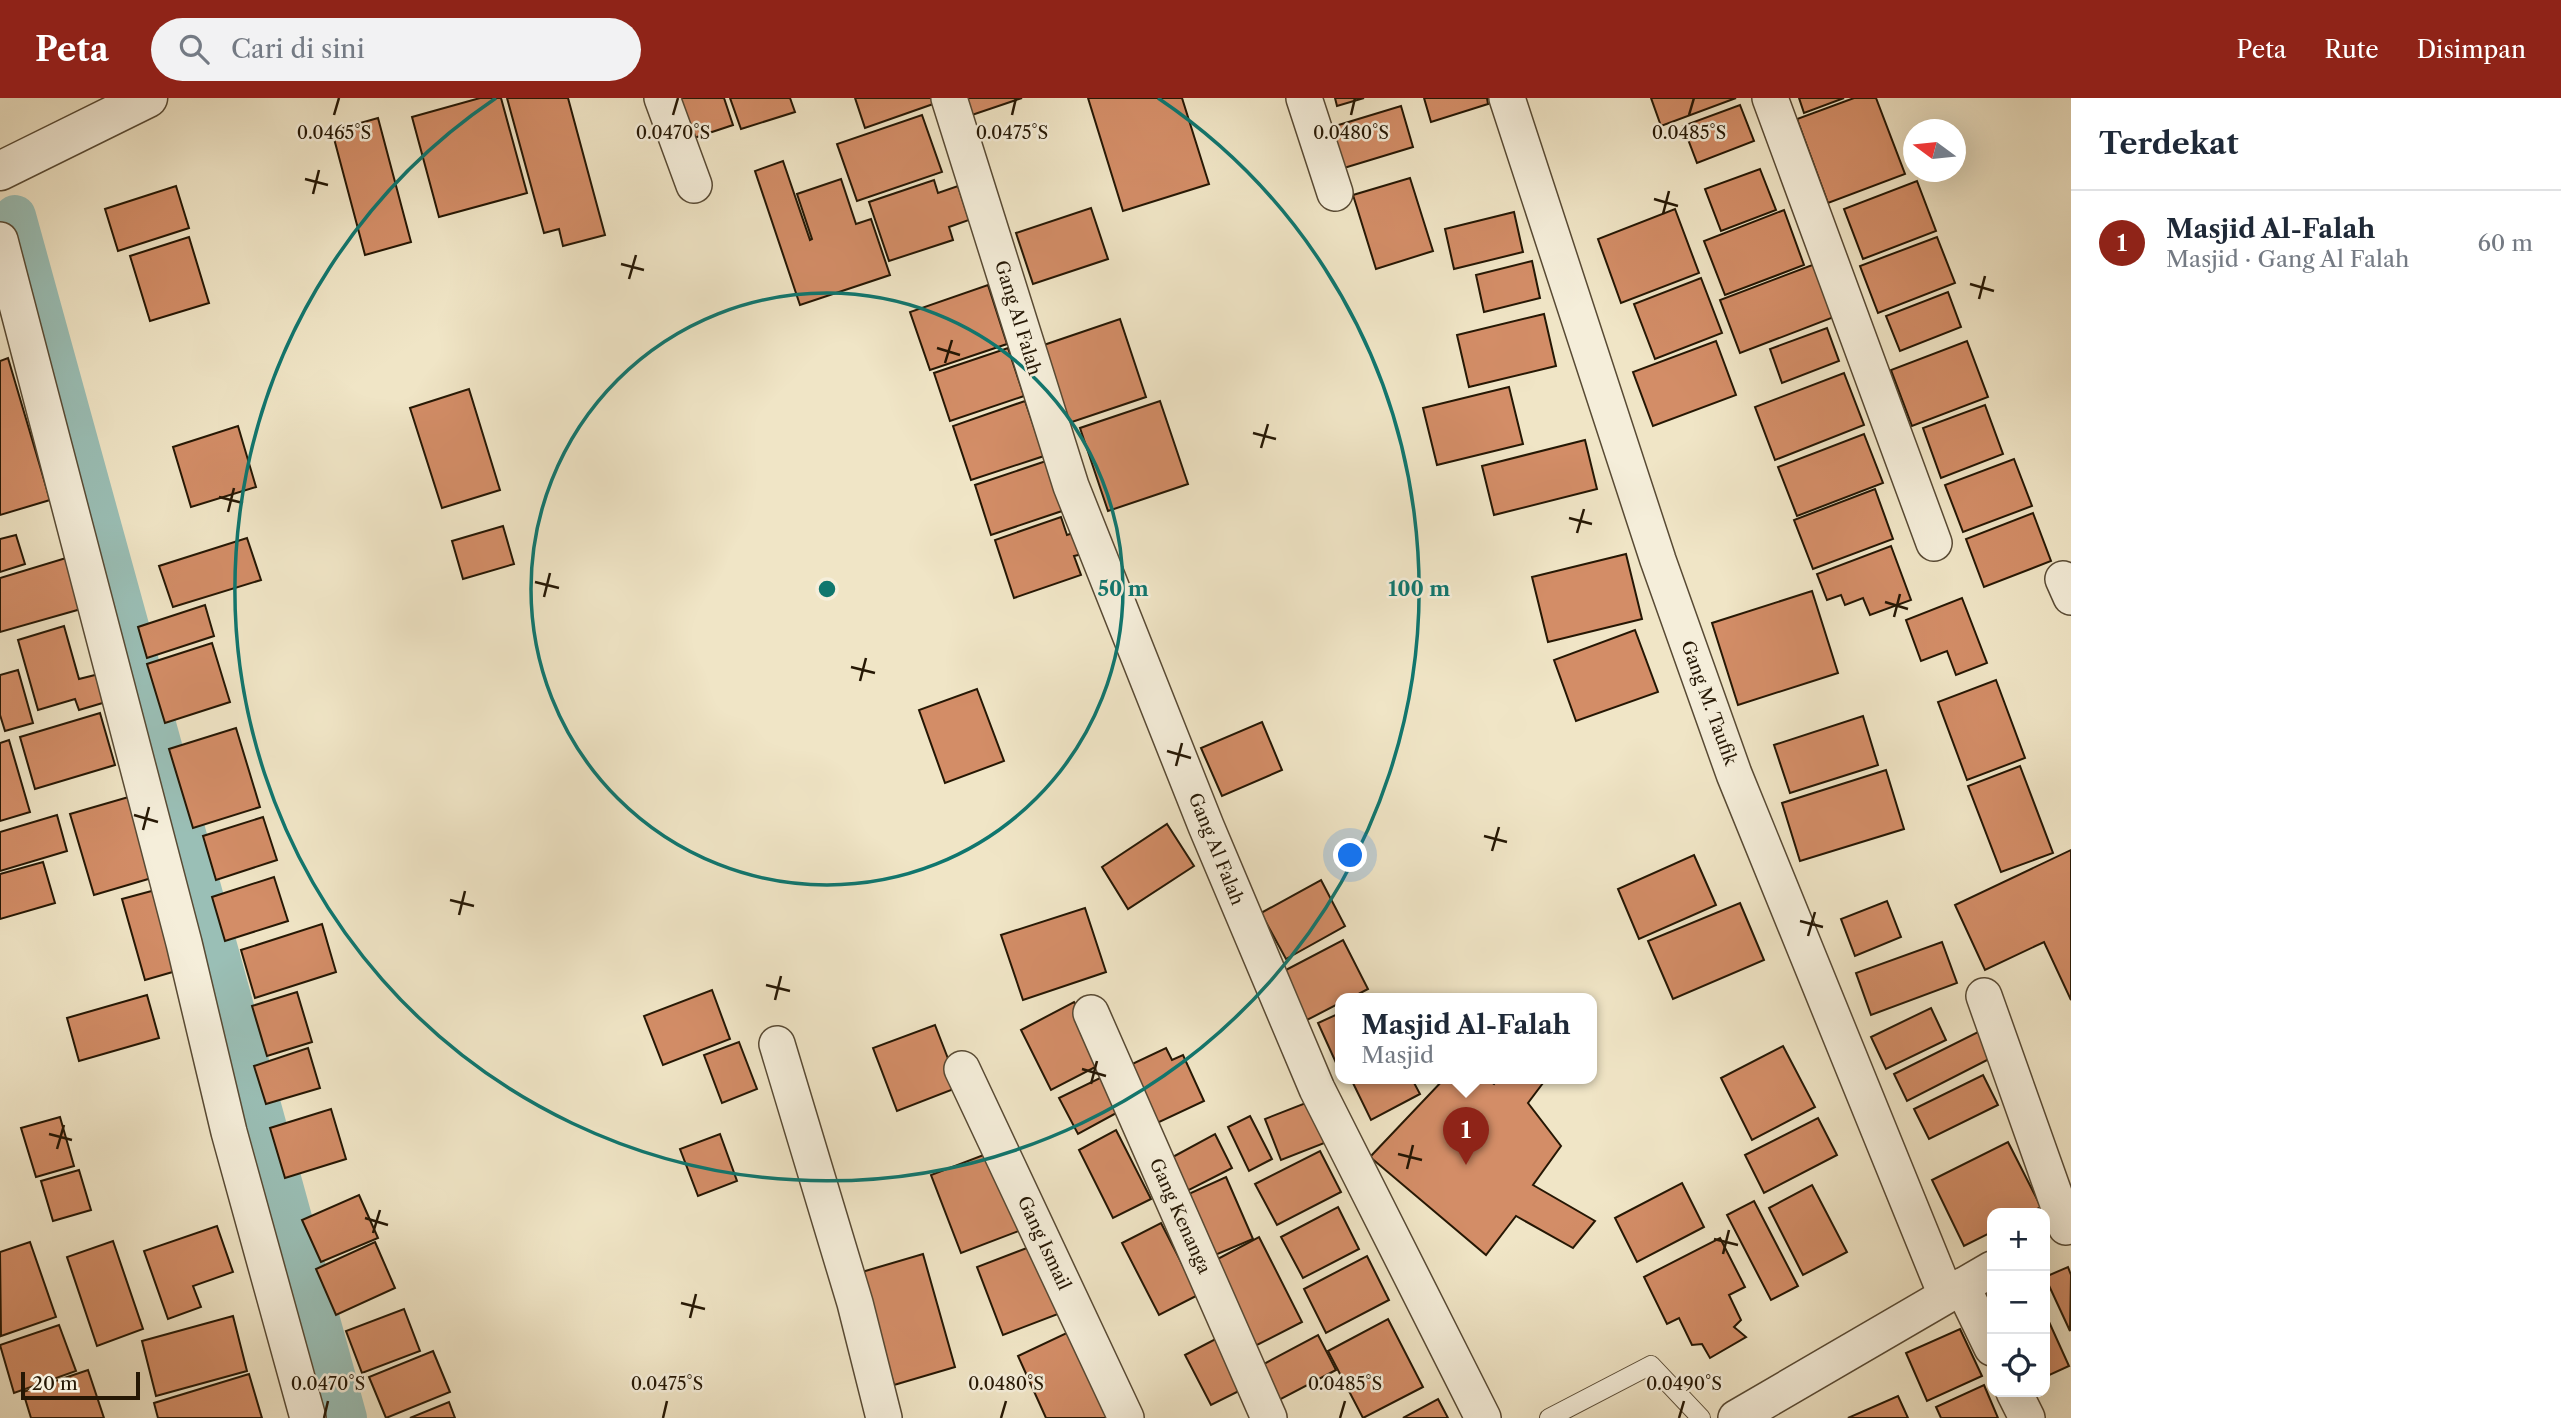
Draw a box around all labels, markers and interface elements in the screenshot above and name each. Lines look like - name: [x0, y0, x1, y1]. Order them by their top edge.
- search box: [151, 18, 641, 81]
- text: Peta: [35, 29, 109, 70]
- icon: search: [175, 30, 213, 68]
- text: Cari di sini: [231, 33, 365, 65]
- text: Peta: [2237, 35, 2286, 64]
- text: Rute: [2324, 35, 2379, 64]
- text: Disimpan: [2417, 35, 2526, 64]
- north arrow: [1903, 119, 1966, 182]
- text: 0.0465°S: [297, 122, 371, 144]
- text: 0.0470°S: [636, 122, 710, 144]
- text: 0.0475°S: [976, 122, 1048, 144]
- text: 0.0480°S: [1313, 122, 1389, 144]
- text: 0.0485°S: [1652, 122, 1726, 144]
- text: Terdekat: [2099, 125, 2239, 162]
- text: Masjid Al-Falah: [2166, 213, 2375, 245]
- text: 1: [2117, 229, 2127, 257]
- text: 60 m: [2477, 229, 2533, 257]
- text: Masjid · Gang Al Falah: [2166, 245, 2409, 273]
- street label: Gang Al Falah: [990, 258, 1046, 378]
- text: 50 m: [1097, 576, 1149, 601]
- text: 100 m: [1388, 576, 1450, 601]
- centre of rings: [815, 577, 839, 601]
- street label: Gang M. Taufik: [1676, 638, 1742, 770]
- street label: Gang Al Falah: [1184, 790, 1248, 908]
- your location: [1333, 838, 1367, 872]
- popup: [1335, 993, 1597, 1084]
- text: Masjid Al-Falah: [1361, 1009, 1571, 1041]
- text: Masjid: [1361, 1041, 1434, 1069]
- pin: 1: [1443, 1107, 1489, 1165]
- street label: Gang Kenanga: [1145, 1155, 1215, 1278]
- street label: Gang Ismail: [1013, 1193, 1075, 1293]
- map controls: [1987, 1208, 2050, 1397]
- button: +: [1987, 1208, 2050, 1271]
- button: −: [1987, 1271, 2050, 1334]
- button: locate: [1987, 1334, 2050, 1397]
- scale bar: [21, 1369, 140, 1401]
- text: 20 m: [32, 1372, 78, 1395]
- text: 0.0470°S: [291, 1373, 365, 1395]
- text: 0.0475°S: [631, 1373, 703, 1395]
- text: 0.0480°S: [968, 1373, 1044, 1395]
- text: 0.0485°S: [1308, 1373, 1382, 1395]
- text: 0.0490°S: [1646, 1373, 1722, 1395]

